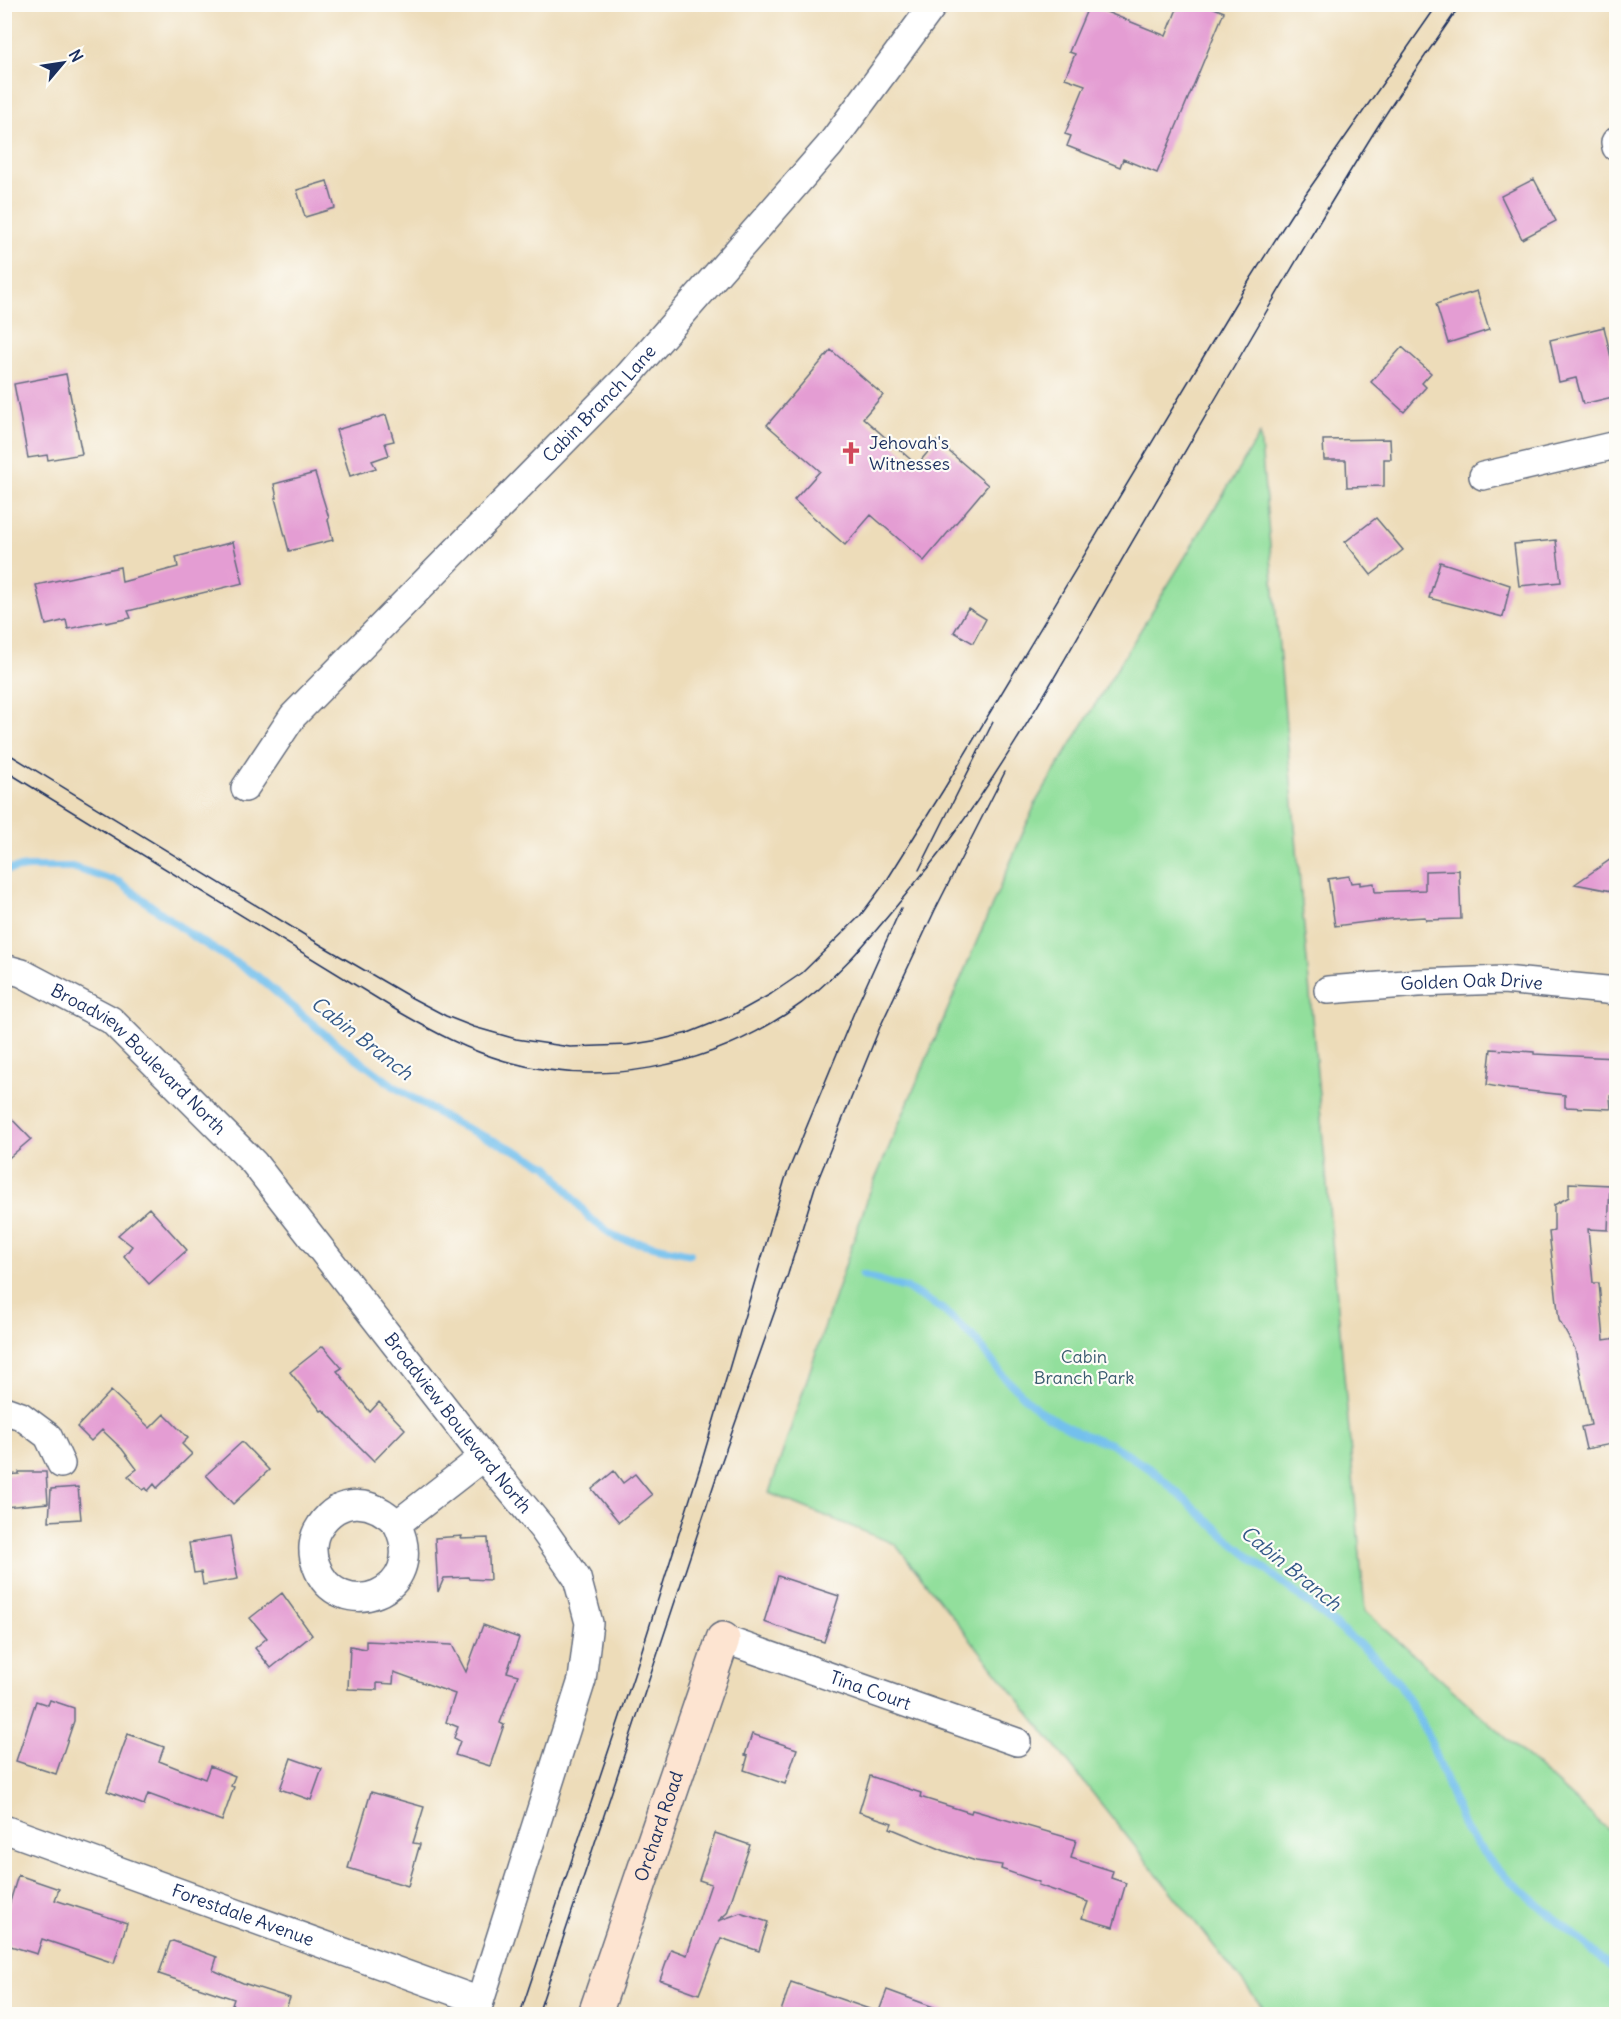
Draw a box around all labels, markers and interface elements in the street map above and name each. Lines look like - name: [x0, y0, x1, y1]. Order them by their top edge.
- north arrow: [33, 33, 93, 93]
- text: N: [65, 46, 88, 65]
- street label: Cabin Branch Lane: [537, 340, 661, 467]
- place label: Jehovah's Witnesses: [869, 431, 950, 475]
- church icon: Jehovah's Witnesses: [838, 440, 864, 466]
- street label: Golden Oak Drive: [1400, 968, 1544, 995]
- street label: Broadview Boulevard North: [47, 978, 231, 1139]
- water label: Cabin Branch: [307, 990, 418, 1085]
- street label: Broadview Boulevard North: [379, 1328, 537, 1518]
- park label: Cabin Branch Park: [1034, 1345, 1134, 1389]
- water label: Cabin Branch: [1236, 1519, 1347, 1616]
- street label: Tina Court: [827, 1665, 914, 1715]
- street label: Orchard Road: [629, 1768, 688, 1885]
- street label: Forestdale Avenue: [169, 1879, 317, 1951]

